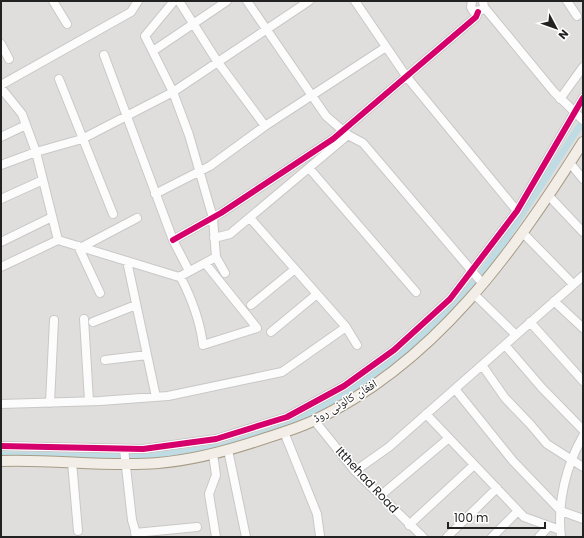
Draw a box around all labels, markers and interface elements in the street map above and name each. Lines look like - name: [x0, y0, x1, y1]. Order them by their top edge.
- north arrow: [536, 8, 576, 48]
- text: N: [555, 26, 572, 43]
- street label: افغان کالونی روڈ: [309, 375, 380, 426]
- street label: Itthehad Road: [332, 443, 403, 517]
- scale bar: [448, 504, 545, 530]
- text: 100 m: [454, 509, 488, 526]

